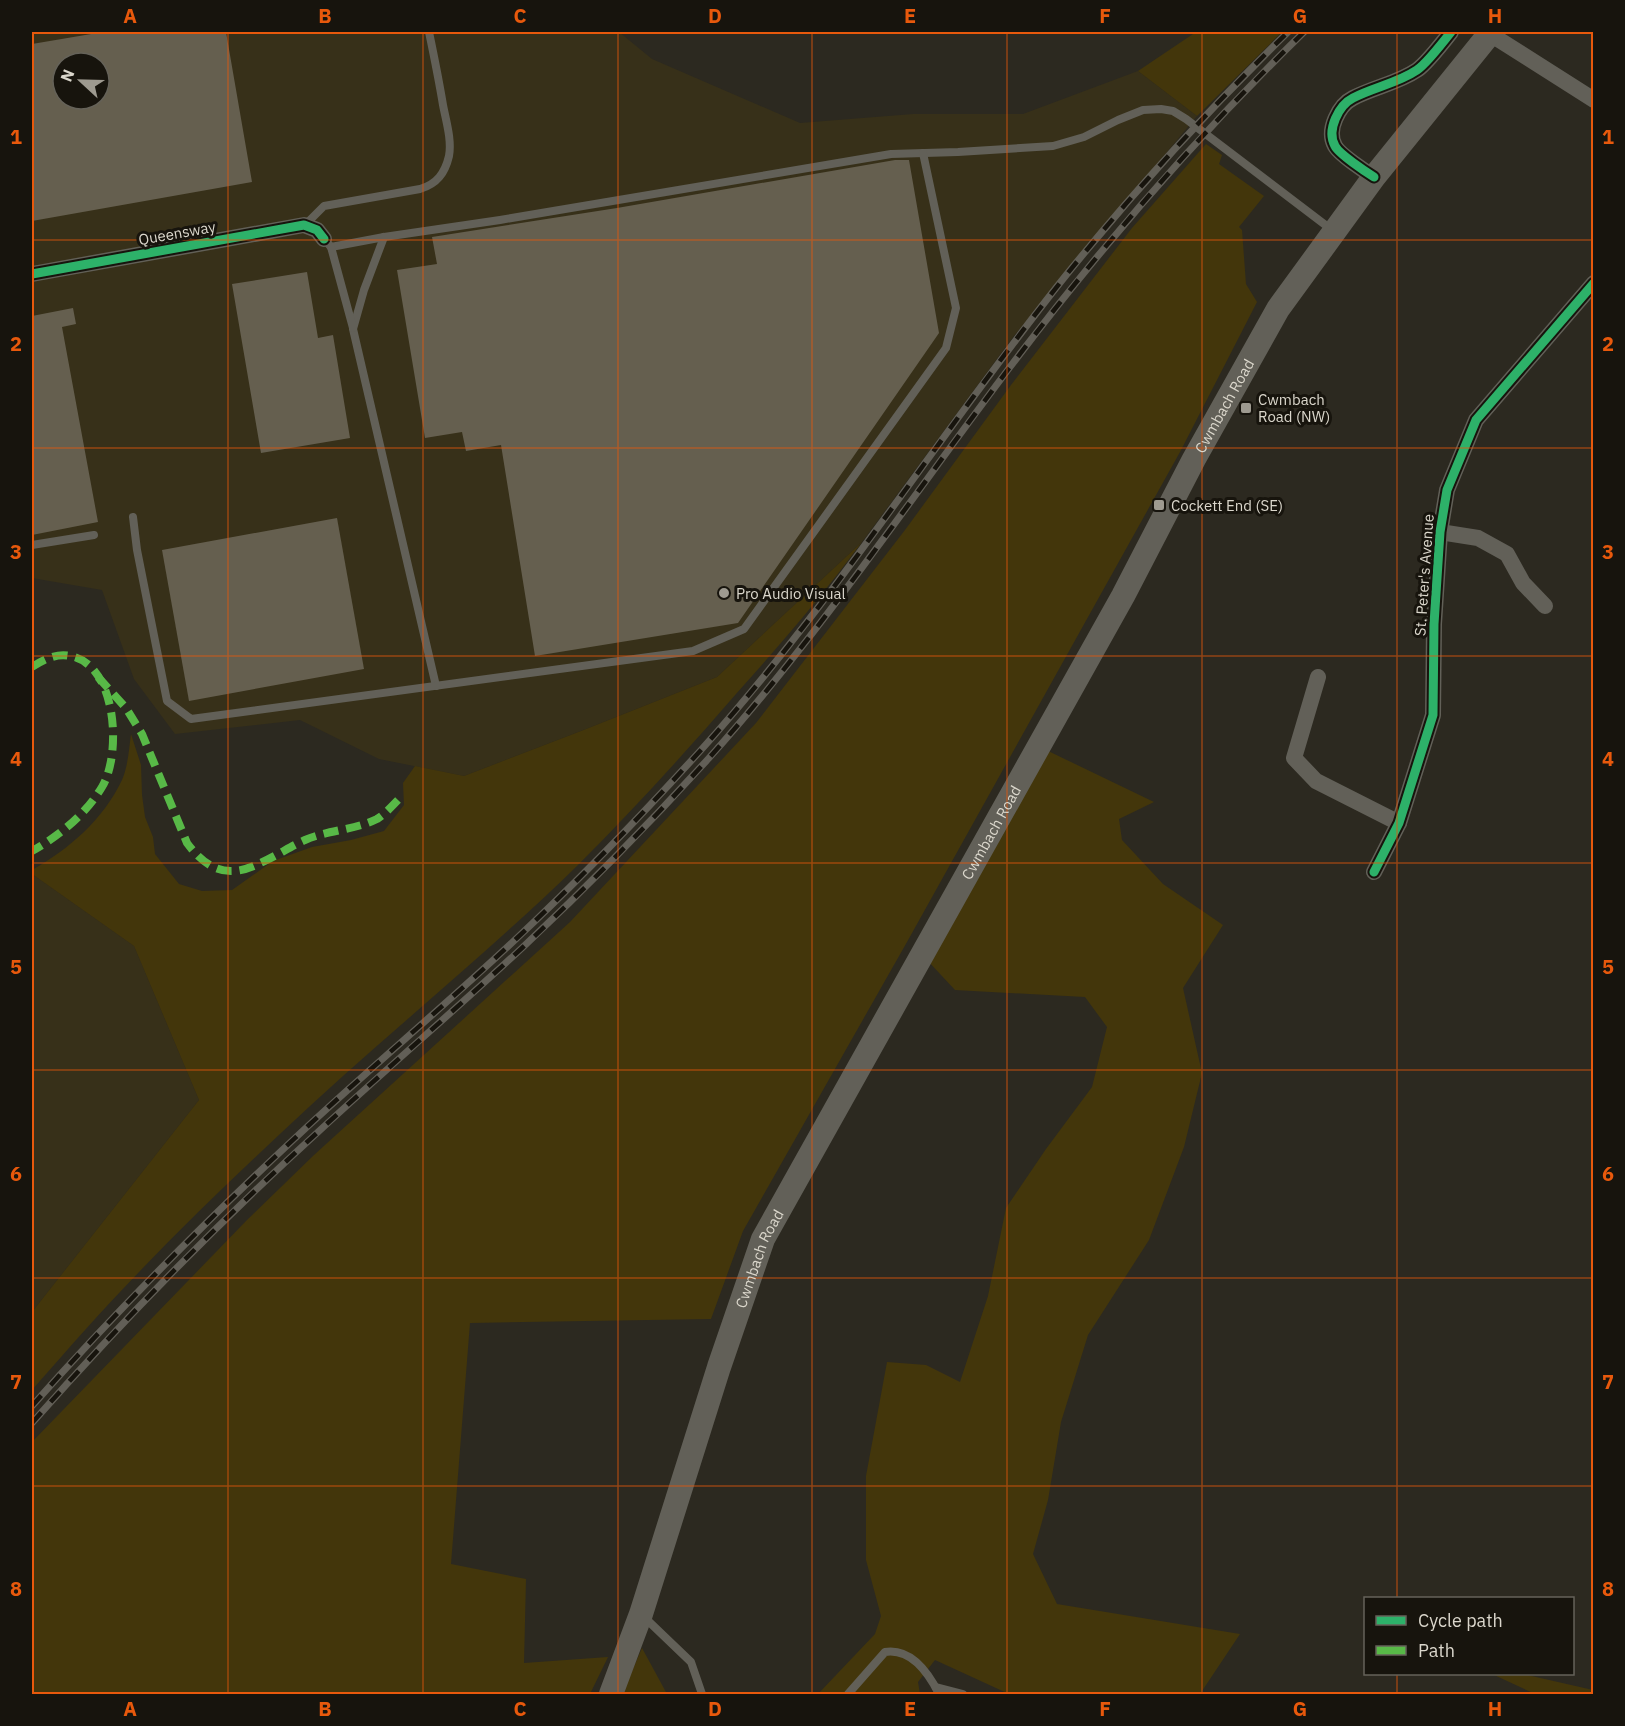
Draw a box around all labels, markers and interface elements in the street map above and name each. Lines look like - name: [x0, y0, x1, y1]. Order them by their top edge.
- text: A: [123, 2, 137, 29]
- text: B: [318, 2, 332, 29]
- text: C: [513, 2, 527, 29]
- text: D: [708, 2, 722, 29]
- text: E: [904, 2, 916, 29]
- text: F: [1099, 2, 1111, 29]
- text: G: [1293, 2, 1307, 29]
- text: H: [1488, 2, 1502, 29]
- north arrow: [51, 51, 111, 111]
- text: N: [56, 66, 79, 85]
- text: 1: [10, 123, 22, 150]
- text: 1: [1602, 123, 1614, 150]
- street label: Queensway: [137, 217, 218, 249]
- text: 2: [10, 330, 22, 357]
- text: 2: [1602, 330, 1614, 357]
- street label: Cwmbach Road: [1190, 355, 1258, 456]
- place label: Cwmbach Road (NW): [1258, 390, 1330, 426]
- marker: Cwmbach Road (NW): [1239, 401, 1253, 415]
- place label: Cockett End (SE): [1171, 496, 1283, 515]
- marker: Cockett End (SE): [1152, 498, 1166, 512]
- street label: St. Peter's Avenue: [1410, 513, 1438, 637]
- text: 3: [10, 538, 22, 565]
- text: 3: [1602, 538, 1614, 565]
- place label: Pro Audio Visual: [736, 584, 846, 603]
- marker: Pro Audio Visual: [717, 586, 731, 600]
- text: 4: [10, 745, 22, 772]
- text: 4: [1602, 745, 1614, 772]
- street label: Cwmbach Road: [957, 782, 1025, 883]
- text: 5: [10, 953, 22, 980]
- text: 5: [1602, 953, 1614, 980]
- text: 6: [10, 1160, 22, 1187]
- text: 6: [1602, 1160, 1614, 1187]
- street label: Cwmbach Road: [731, 1206, 787, 1310]
- text: 7: [10, 1368, 22, 1395]
- text: 7: [1602, 1368, 1614, 1395]
- text: 8: [10, 1575, 22, 1602]
- text: 8: [1602, 1575, 1614, 1602]
- legend: [1364, 1597, 1574, 1675]
- text: Cycle path: [1418, 1609, 1503, 1632]
- text: Path: [1418, 1639, 1455, 1662]
- text: A: [123, 1695, 137, 1722]
- text: B: [318, 1695, 332, 1722]
- text: C: [513, 1695, 527, 1722]
- text: D: [708, 1695, 722, 1722]
- text: E: [904, 1695, 916, 1722]
- text: F: [1099, 1695, 1111, 1722]
- text: G: [1293, 1695, 1307, 1722]
- text: H: [1488, 1695, 1502, 1722]

